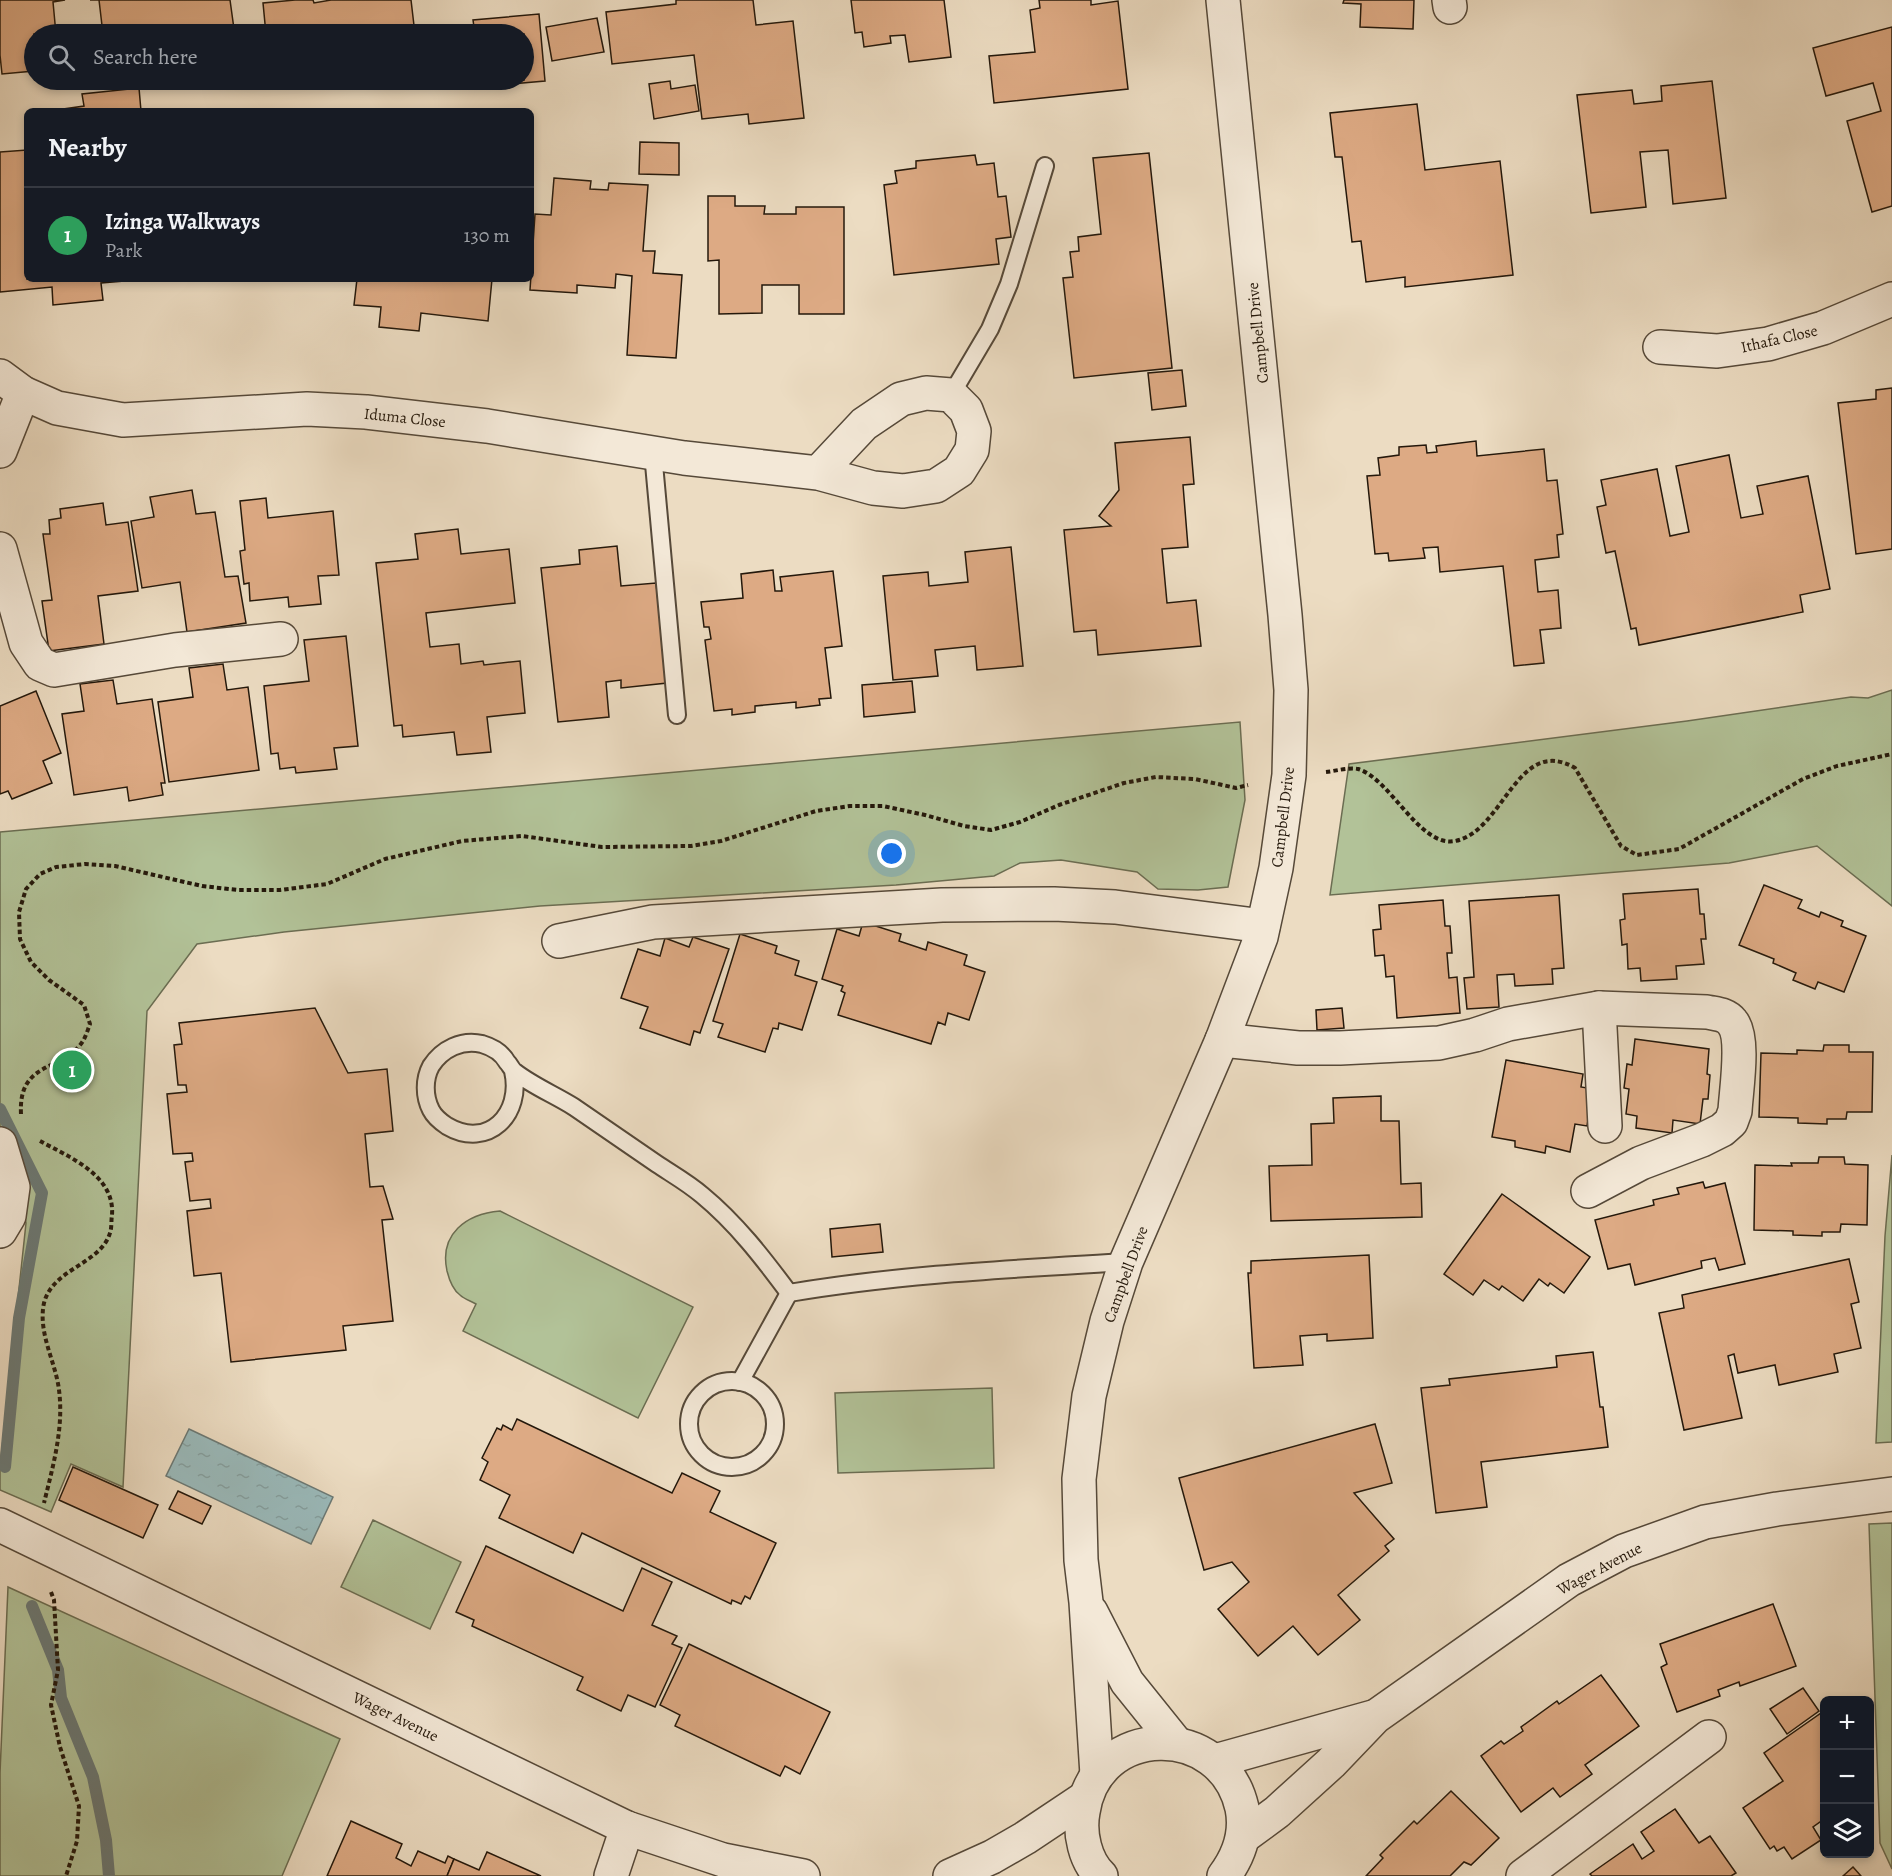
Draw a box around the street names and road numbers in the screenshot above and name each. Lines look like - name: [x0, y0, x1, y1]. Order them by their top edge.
- street label: Campbell Drive: [1242, 281, 1274, 384]
- street label: Ithafa Close: [1739, 319, 1820, 358]
- street label: Iduma Close: [363, 403, 447, 433]
- street label: Campbell Drive: [1266, 765, 1300, 869]
- street label: Campbell Drive: [1098, 1223, 1154, 1326]
- street label: Wager Avenue: [1552, 1537, 1646, 1601]
- street label: Wager Avenue: [348, 1686, 442, 1747]

